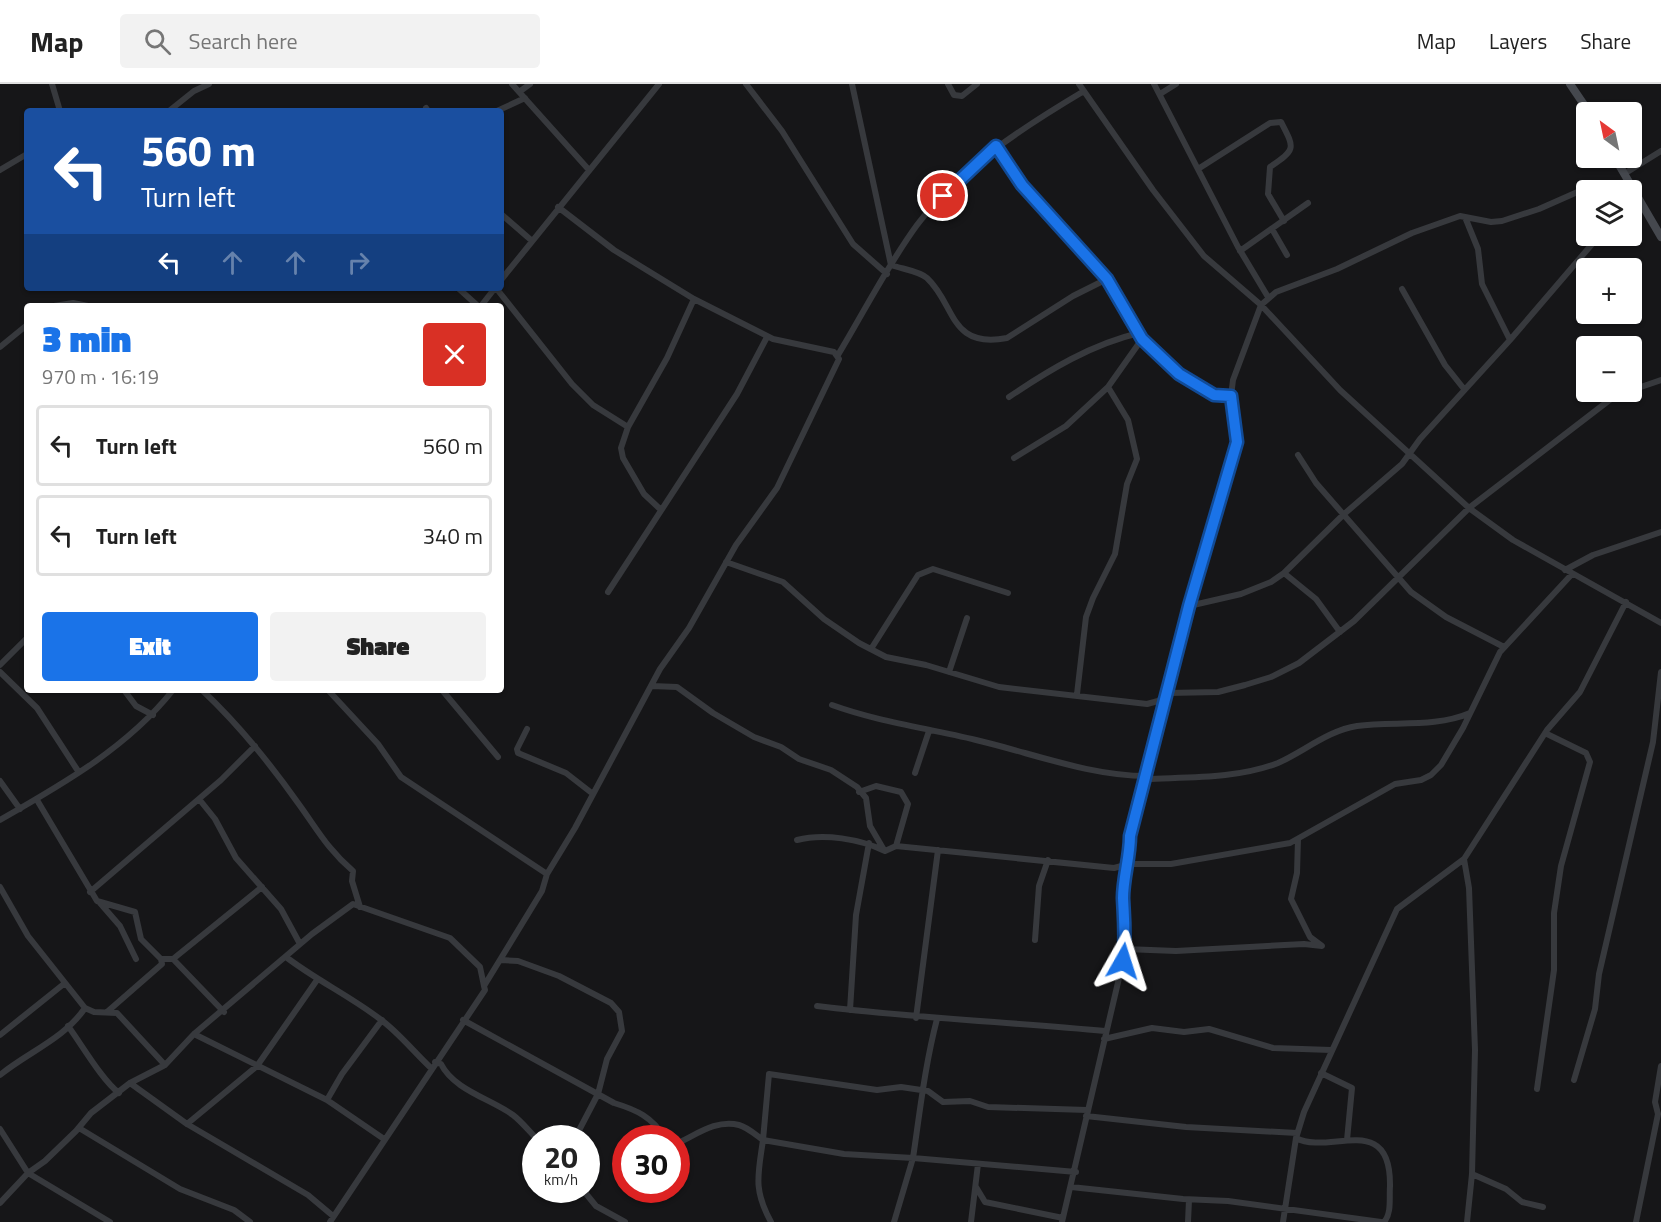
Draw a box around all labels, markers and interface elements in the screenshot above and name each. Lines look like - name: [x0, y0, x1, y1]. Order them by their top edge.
- search box: [120, 14, 540, 68]
- text: Map: [30, 20, 84, 63]
- text: Search here: [189, 24, 298, 58]
- icon: search: [141, 25, 174, 58]
- text: Map: [1417, 25, 1456, 57]
- text: Layers: [1489, 25, 1547, 57]
- text: Share: [1580, 25, 1631, 57]
- north arrow: [1576, 102, 1642, 168]
- map controls: [1576, 102, 1642, 402]
- text: 560 m: [141, 118, 256, 182]
- icon: left: [42, 132, 120, 210]
- pin: [917, 170, 968, 221]
- text: Turn left: [141, 176, 235, 217]
- icon: arrive: [926, 179, 959, 212]
- button: layers: [1576, 180, 1642, 246]
- icon: left: [153, 246, 186, 279]
- icon: ahead: [216, 246, 249, 279]
- icon: ahead: [279, 246, 312, 279]
- icon: right: [342, 246, 375, 279]
- button: +: [1576, 258, 1642, 324]
- text: 3 min: [42, 311, 131, 366]
- button: close: [423, 323, 486, 386]
- button: −: [1576, 336, 1642, 402]
- text: 970 m · 16:19: [42, 361, 159, 392]
- icon: left: [45, 429, 78, 462]
- text: Turn left: [96, 429, 177, 463]
- text: 560 m: [423, 429, 483, 463]
- icon: left: [45, 519, 78, 552]
- text: Turn left: [96, 519, 177, 553]
- text: 340 m: [423, 519, 483, 553]
- button: Exit: [42, 612, 258, 681]
- button: Share: [270, 612, 486, 681]
- position arrow: [1091, 929, 1155, 993]
- speed limit sign: 30: [612, 1125, 690, 1203]
- text: 20: [544, 1134, 578, 1180]
- text: km/h: [544, 1168, 578, 1191]

